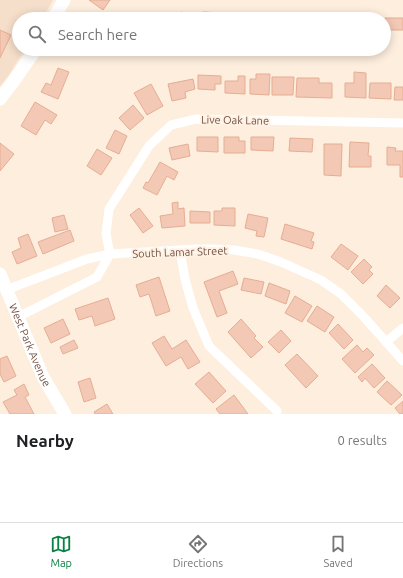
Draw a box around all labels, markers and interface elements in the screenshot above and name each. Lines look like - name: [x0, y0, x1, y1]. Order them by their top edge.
- search box: [12, 12, 391, 56]
- icon: search: [26, 23, 48, 45]
- text: Search here: [58, 26, 137, 43]
- street label: Live Oak Lane: [201, 113, 269, 127]
- street label: South Lamar Street: [132, 244, 229, 260]
- street label: West Park Avenue: [7, 302, 53, 389]
- text: Nearby: [16, 431, 74, 450]
- text: 0 results: [337, 433, 387, 447]
- tab: Map: [50, 533, 72, 569]
- tab: Directions: [173, 533, 223, 569]
- tab: Saved: [323, 533, 353, 569]

